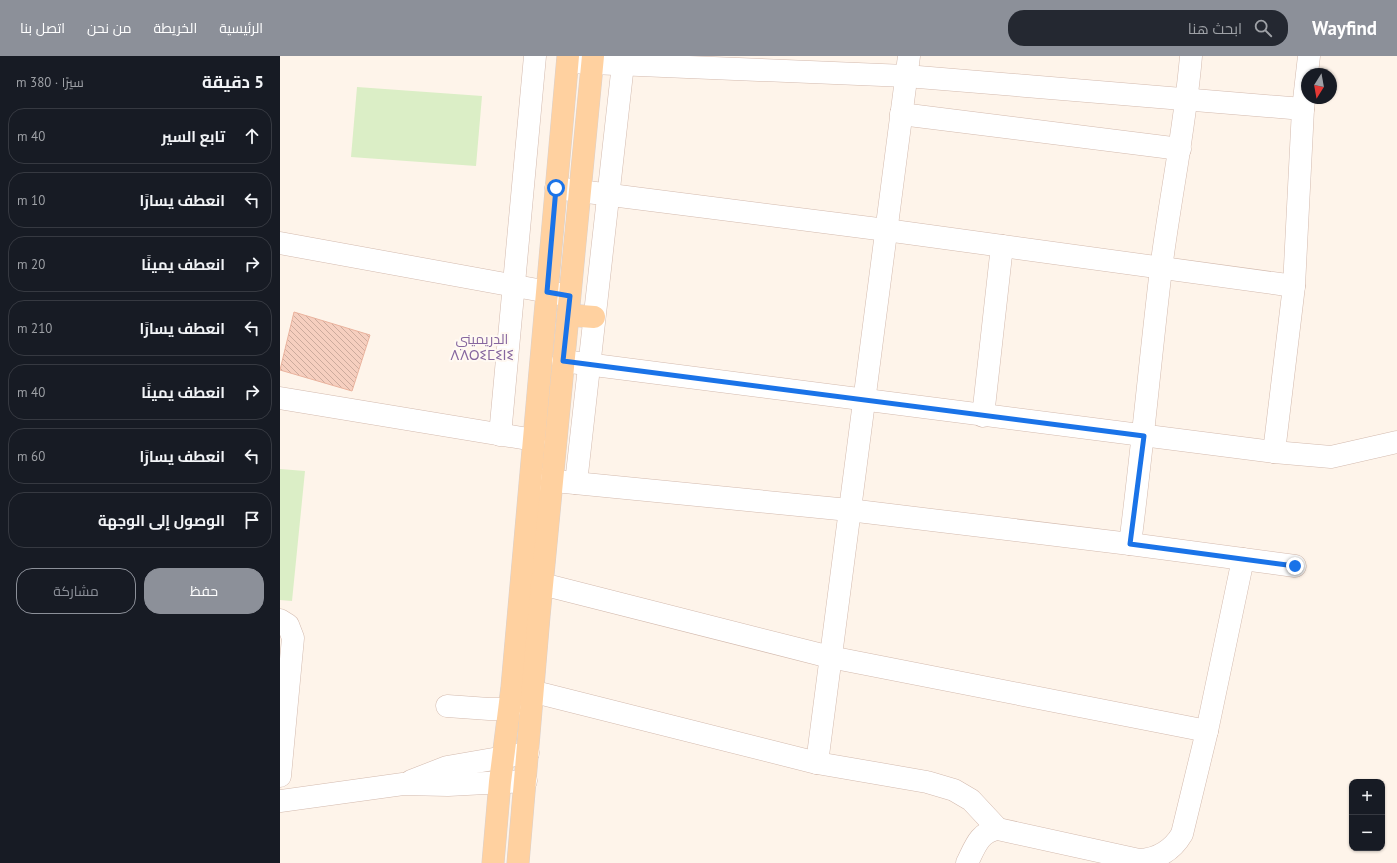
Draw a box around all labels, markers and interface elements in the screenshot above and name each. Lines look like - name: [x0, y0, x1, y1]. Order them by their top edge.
- search box: [1008, 10, 1288, 46]
- text: Wayfind: [1312, 16, 1377, 40]
- icon: search: [1252, 17, 1274, 39]
- text: اتصل بنا: [20, 19, 65, 37]
- text: من نحن: [87, 19, 131, 37]
- text: الخريطة: [153, 19, 197, 37]
- text: الرئيسية: [219, 19, 263, 37]
- text: ابحث هنا: [1188, 19, 1242, 38]
- north arrow: [1301, 68, 1337, 104]
- text: 5 دقيقة: [202, 71, 264, 93]
- text: سيرًا · 380 m: [16, 74, 84, 91]
- icon: ahead: [241, 125, 263, 147]
- text: تابع السير: [162, 127, 225, 146]
- text: 40 m: [17, 128, 45, 145]
- route start: [547, 179, 565, 197]
- icon: left: [241, 189, 263, 211]
- text: انعطف يسارًا: [139, 191, 225, 210]
- text: 10 m: [17, 192, 45, 209]
- icon: right: [241, 253, 263, 275]
- text: انعطف يمينًا: [141, 255, 225, 274]
- text: 20 m: [17, 256, 45, 273]
- icon: left: [241, 317, 263, 339]
- text: انعطف يسارًا: [139, 319, 225, 338]
- text: 210 m: [17, 320, 52, 337]
- district label: الدريميني ⴷⴷⵔⵉⵎⵉⵏⵉ: [450, 330, 514, 364]
- icon: right: [241, 381, 263, 403]
- text: انعطف يمينًا: [141, 383, 225, 402]
- text: 40 m: [17, 384, 45, 401]
- icon: left: [241, 445, 263, 467]
- text: انعطف يسارًا: [139, 447, 225, 466]
- text: 60 m: [17, 448, 45, 465]
- icon: arrive: [241, 509, 263, 531]
- text: الوصول إلى الوجهة: [98, 511, 225, 530]
- route end: [1286, 557, 1304, 575]
- button: مشاركة: [16, 568, 136, 614]
- button: حفظ: [144, 568, 264, 614]
- map controls: [1349, 779, 1385, 851]
- button: +: [1349, 779, 1385, 815]
- button: −: [1349, 815, 1385, 851]

